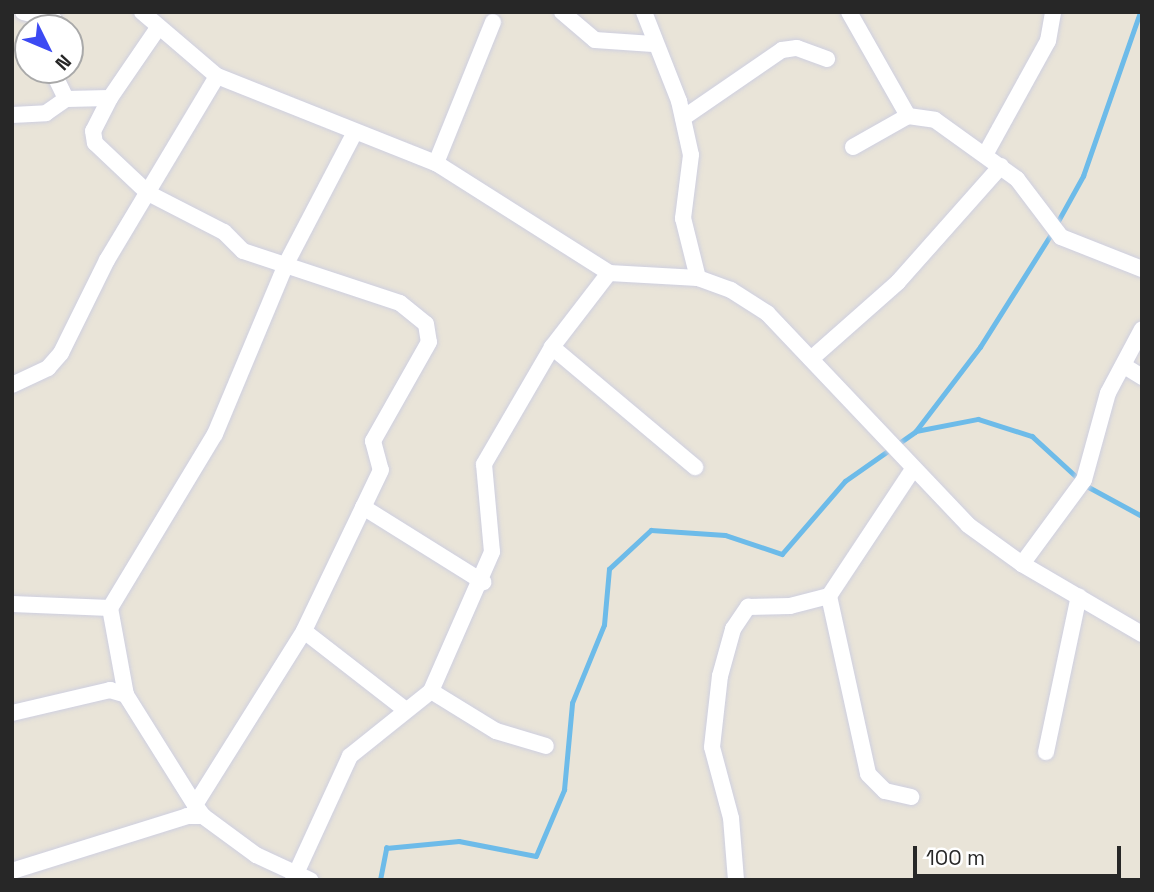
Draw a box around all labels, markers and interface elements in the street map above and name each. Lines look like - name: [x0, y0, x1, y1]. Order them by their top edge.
- north arrow: [14, 14, 84, 84]
- text: N: [50, 49, 77, 75]
- scale bar: [916, 832, 1124, 876]
- text: 100 m: [926, 844, 985, 871]

